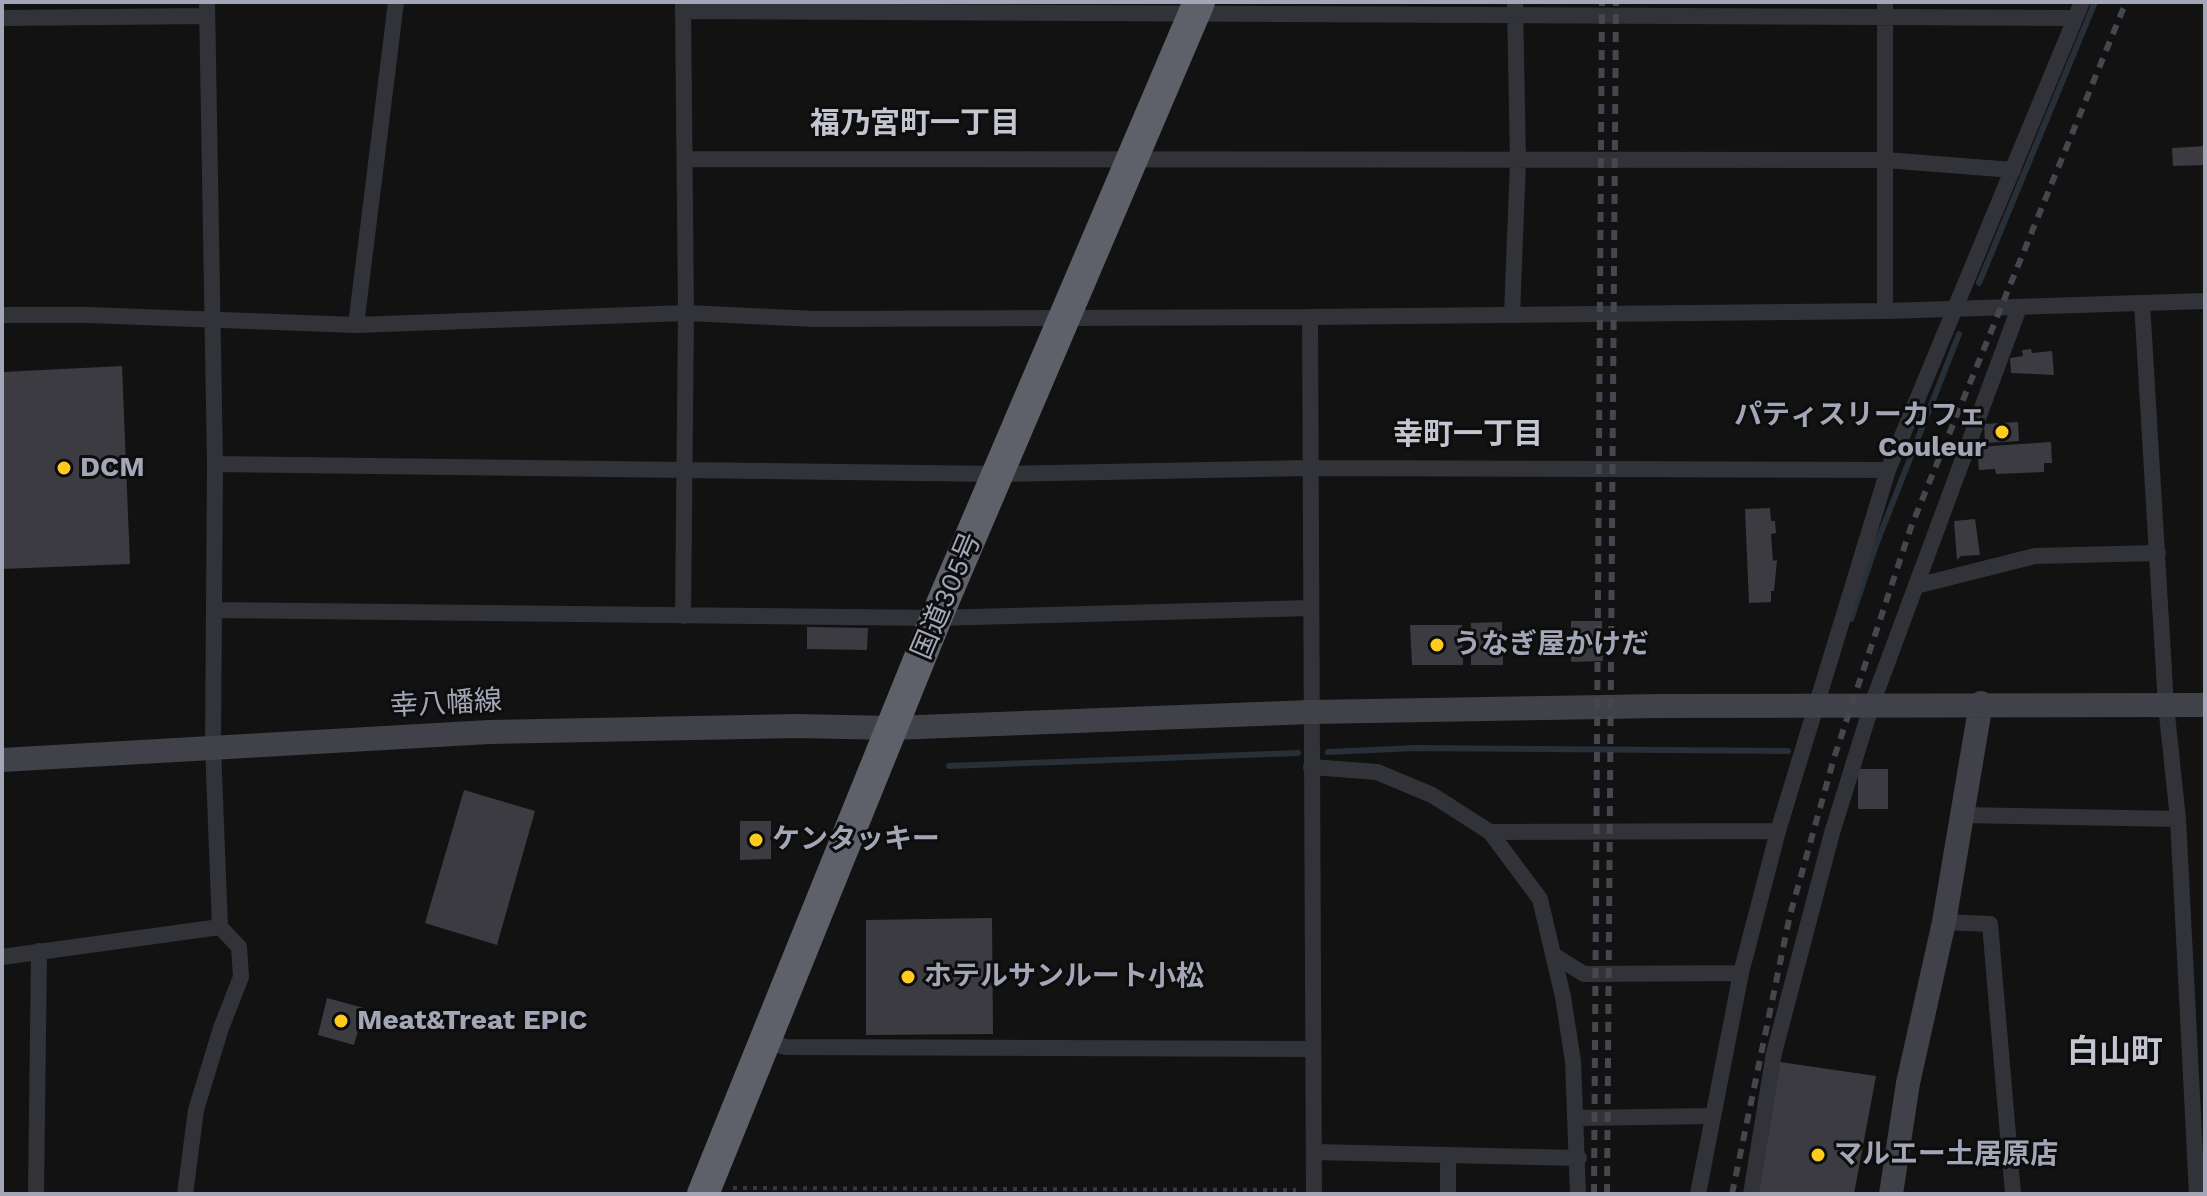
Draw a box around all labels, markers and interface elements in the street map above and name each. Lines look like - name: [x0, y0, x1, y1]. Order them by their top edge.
- district label: 福乃宮町一丁目: [810, 106, 1020, 142]
- place label: パティスリーカフェ Couleur: [1734, 399, 1986, 465]
- district label: 幸町一丁目: [1393, 417, 1543, 453]
- marker: パティスリーカフェ Couleur: [1993, 423, 2011, 441]
- place label: DCM: [80, 451, 145, 485]
- marker: DCM: [55, 459, 73, 477]
- street label: 国道305号: [905, 528, 989, 664]
- place label: うなぎ屋かけだ: [1453, 628, 1649, 662]
- marker: うなぎ屋かけだ: [1428, 636, 1446, 654]
- street label: 幸八幡線: [389, 684, 503, 724]
- place label: ケンタッキー: [772, 823, 940, 857]
- marker: ケンタッキー: [747, 831, 765, 849]
- place label: ホテルサンルート小松: [924, 960, 1204, 994]
- marker: ホテルサンルート小松: [899, 968, 917, 986]
- place label: Meat&Treat EPIC: [357, 1004, 587, 1038]
- marker: Meat&Treat EPIC: [332, 1012, 350, 1030]
- district label: 白山町: [2067, 1034, 2163, 1072]
- place label: マルエー土居原店: [1834, 1138, 2058, 1172]
- marker: マルエー土居原店: [1809, 1146, 1827, 1164]

